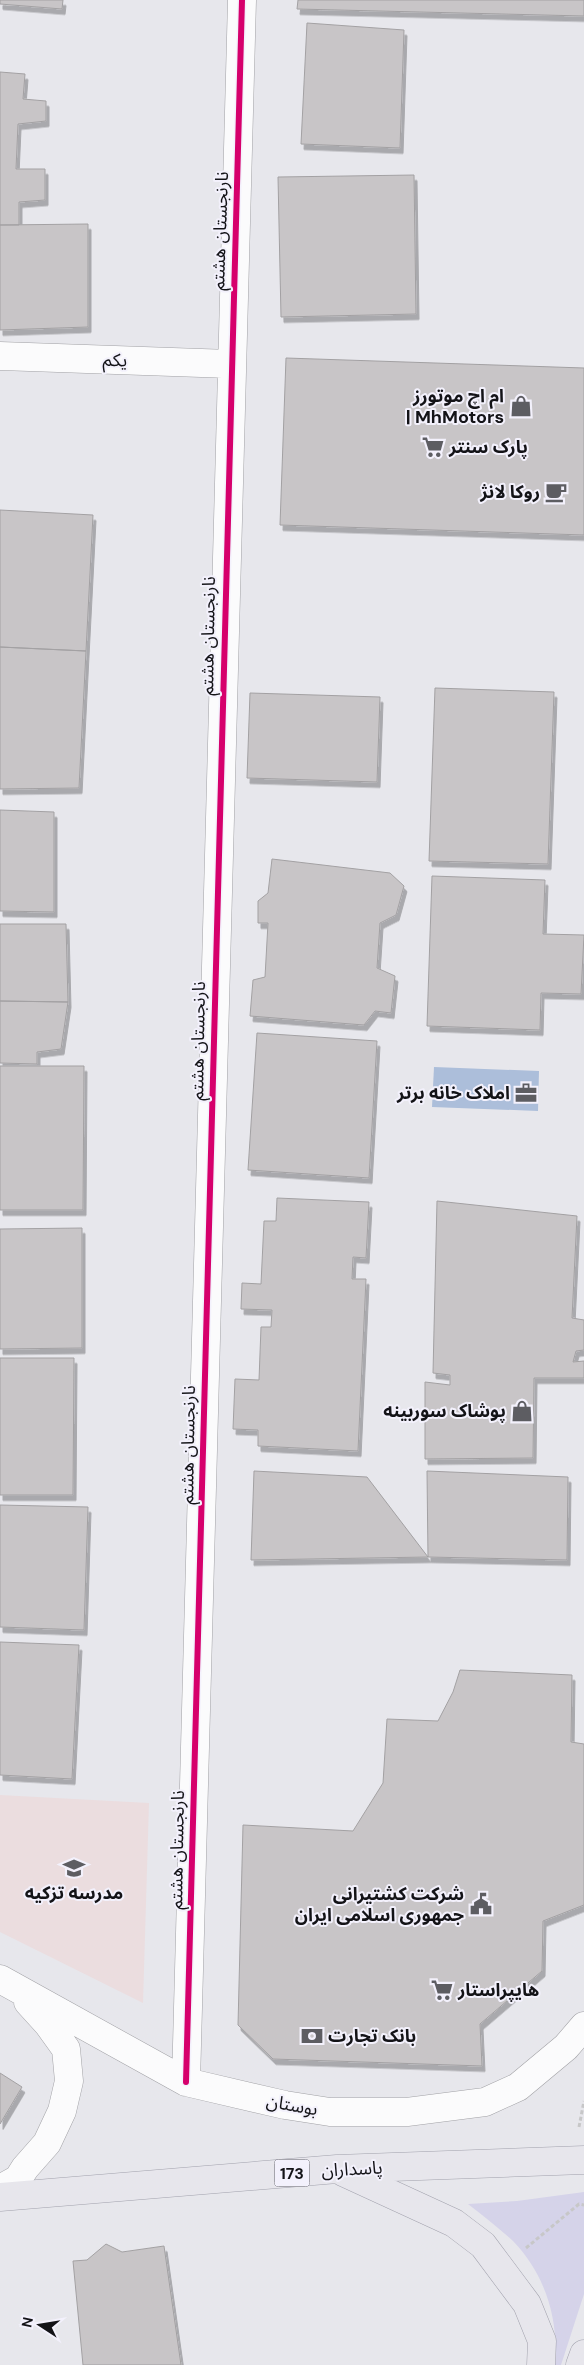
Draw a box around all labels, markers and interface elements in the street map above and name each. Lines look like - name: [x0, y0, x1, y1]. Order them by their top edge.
- street label: نارنجستان هشتم: [206, 171, 235, 291]
- street label: یکم: [102, 348, 128, 373]
- place label: ام اچ موتورز | MhMotors: [406, 384, 504, 429]
- shop icon: ام اچ موتورز | MhMotors: [508, 393, 534, 419]
- supermarket icon: پارک سنتر: [420, 434, 446, 460]
- place label: پارک سنتر: [448, 435, 528, 459]
- cafe icon: روکا لانژ: [543, 479, 569, 505]
- place label: روکا لانژ: [479, 480, 540, 504]
- street label: نارنجستان هشتم: [195, 576, 222, 696]
- street label: نارنجستان هشتم: [185, 981, 212, 1101]
- office icon: املاک خانه برتر: [513, 1080, 539, 1106]
- place label: املاک خانه برتر: [396, 1081, 510, 1105]
- street label: نارنجستان هشتم: [175, 1385, 202, 1505]
- shop icon: پوشاک سوربینه: [509, 1398, 535, 1424]
- place label: پوشاک سوربینه: [383, 1399, 506, 1423]
- street label: نارنجستان هشتم: [164, 1790, 191, 1910]
- school or university icon: مدرسه تزکیه: [61, 1855, 87, 1881]
- place label: مدرسه تزکیه: [25, 1881, 123, 1905]
- place label: شرکت کشتیرانی جمهوری اسلامی ایران: [295, 1882, 464, 1927]
- public building icon: شرکت کشتیرانی جمهوری اسلامی ایران: [468, 1891, 494, 1917]
- supermarket icon: هایپراستار: [429, 1977, 455, 2003]
- place label: هایپراستار: [457, 1978, 539, 2002]
- bank icon: بانک تجارت: [299, 2023, 325, 2049]
- place label: بانک تجارت: [328, 2024, 416, 2048]
- street label: بوستان: [264, 2089, 320, 2121]
- street label: پاسداران: [321, 2155, 383, 2183]
- road number: 173: [274, 2160, 310, 2186]
- north arrow: [15, 2300, 65, 2350]
- text: N: [17, 2315, 37, 2329]

